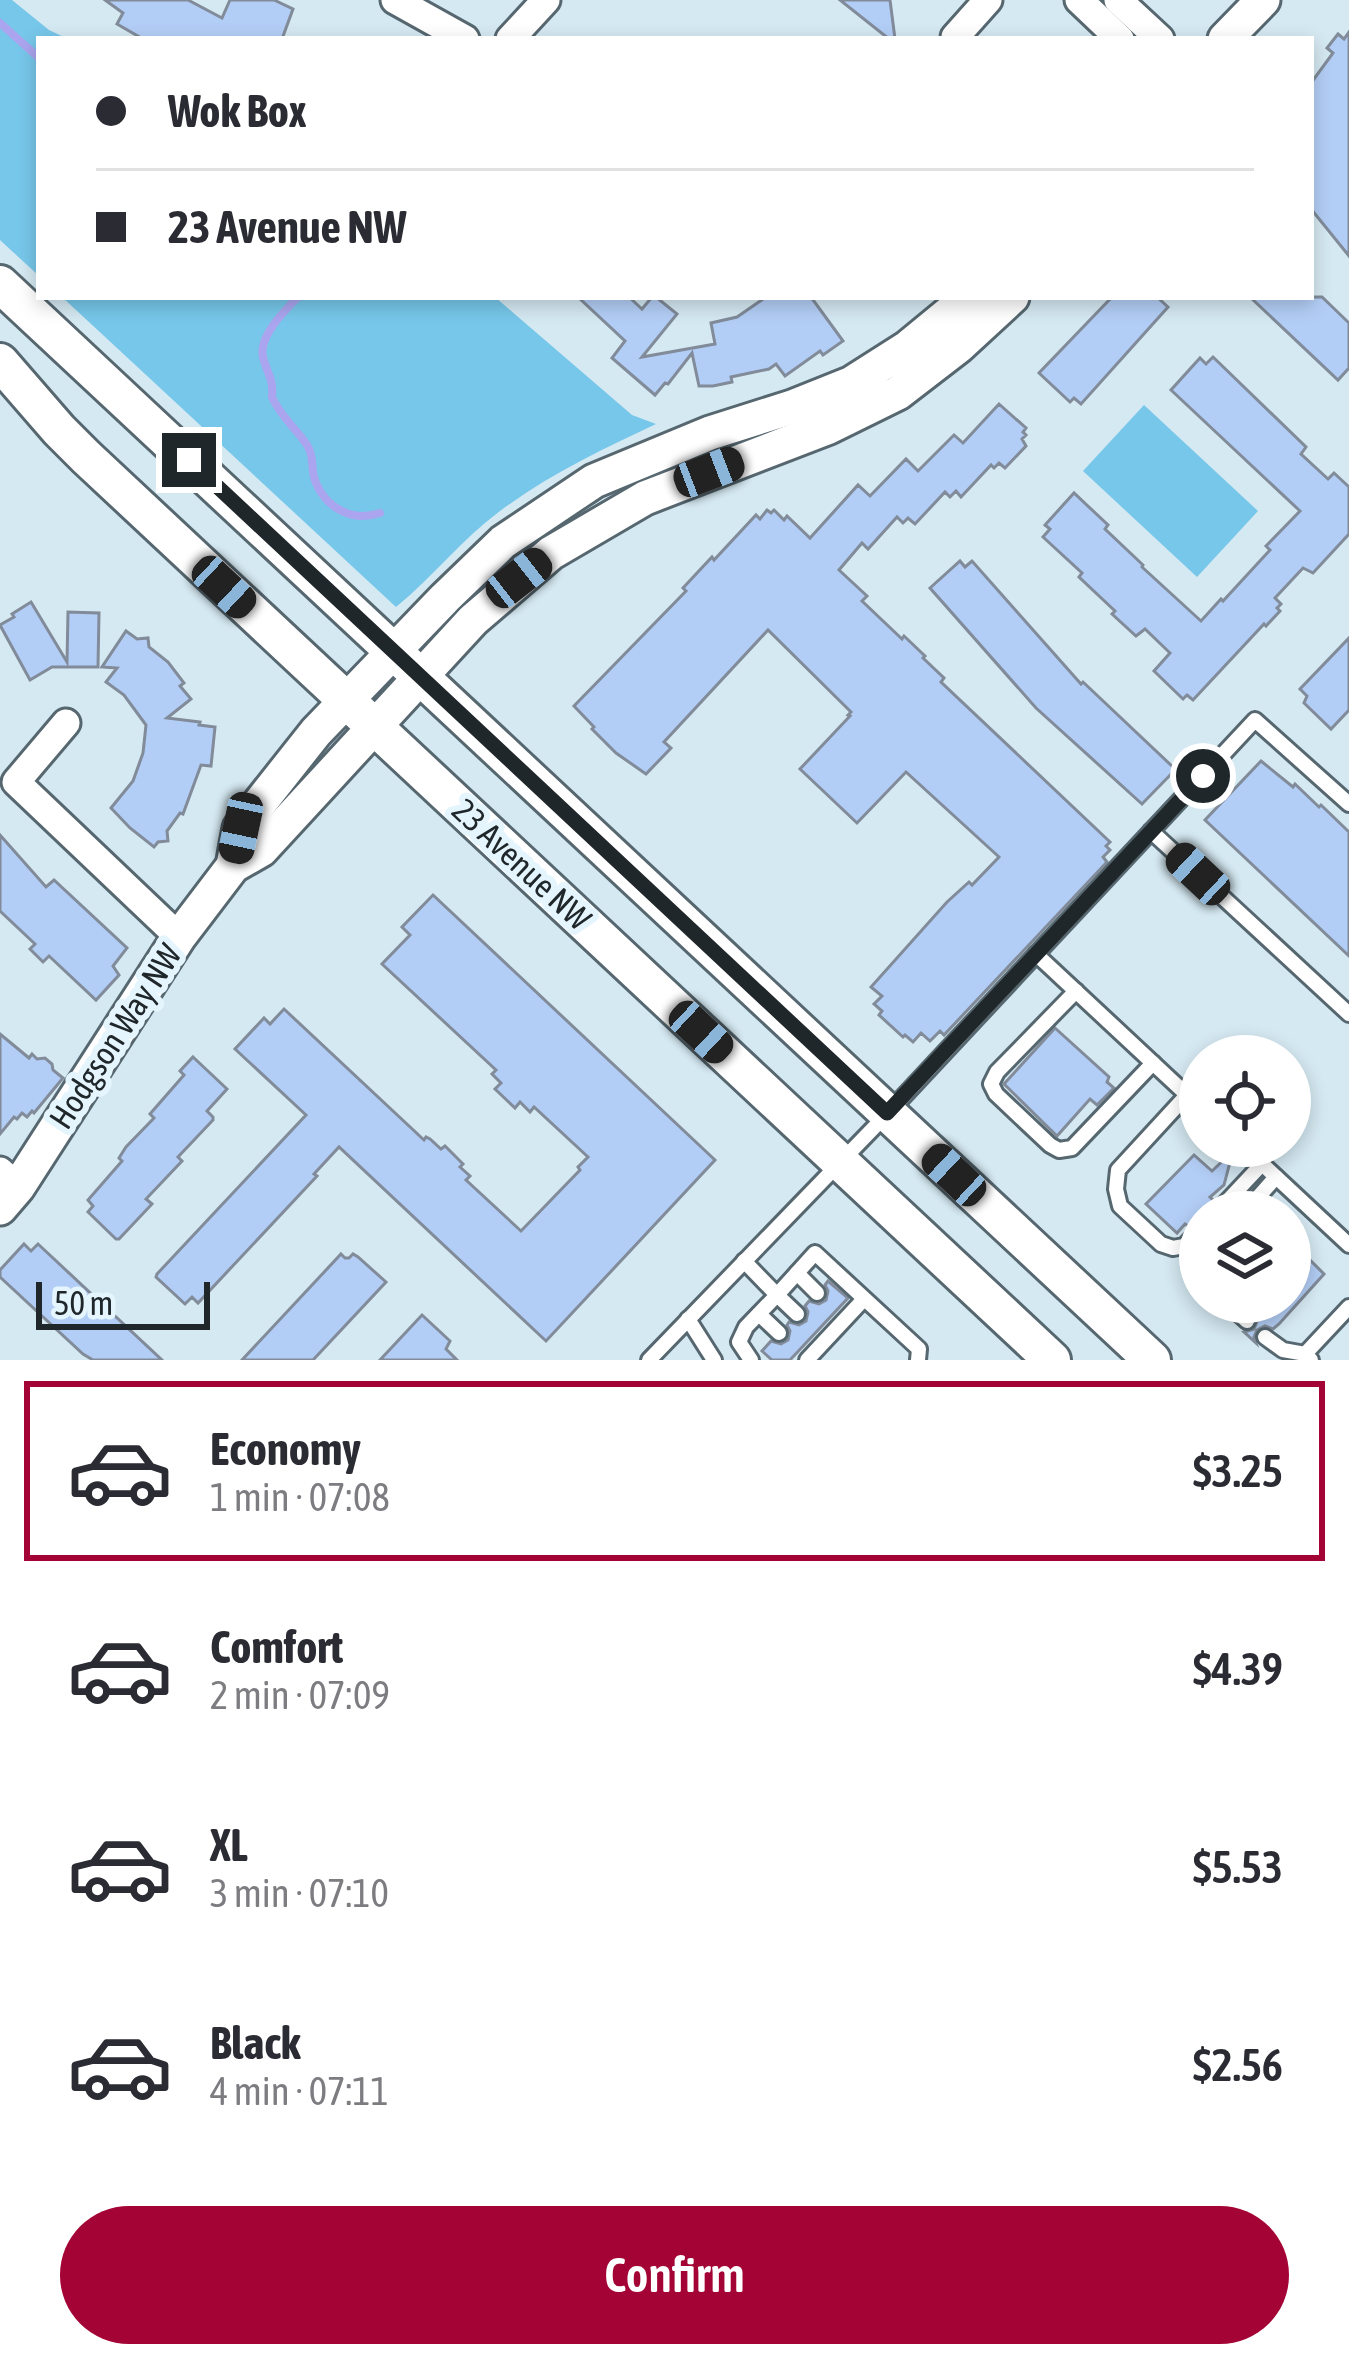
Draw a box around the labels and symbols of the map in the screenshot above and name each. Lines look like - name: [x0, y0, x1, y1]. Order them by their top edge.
- route end: [162, 433, 216, 487]
- car: [669, 442, 749, 502]
- car: [480, 542, 558, 614]
- car: [185, 549, 263, 625]
- route start: [1176, 749, 1230, 803]
- car: [216, 789, 266, 867]
- street label: 23 Avenue NW: [445, 790, 599, 938]
- car: [1159, 836, 1237, 912]
- street label: Hodgson Way NW: [41, 937, 189, 1135]
- car: [662, 994, 740, 1070]
- car: [915, 1137, 993, 1213]
- scale bar: [36, 1276, 210, 1329]

